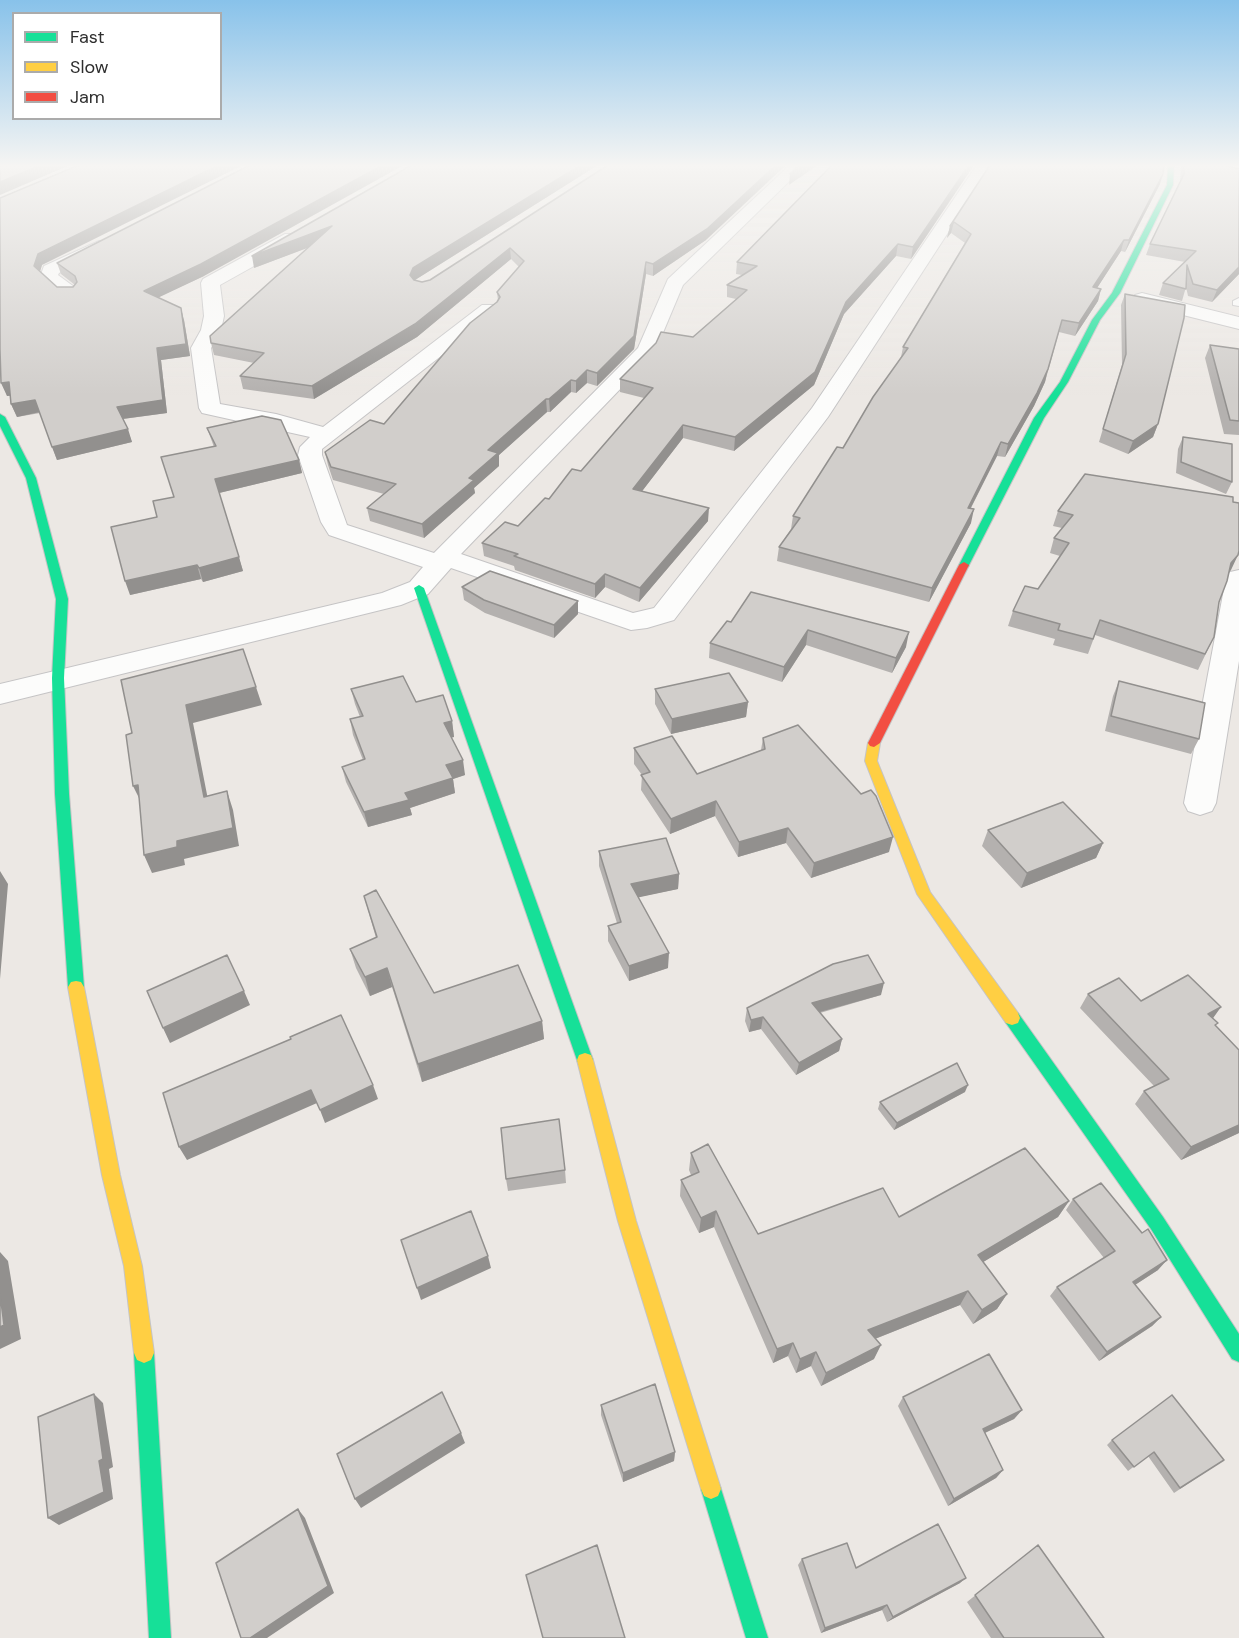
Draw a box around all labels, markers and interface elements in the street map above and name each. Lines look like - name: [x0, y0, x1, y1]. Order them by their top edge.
- legend: [12, 12, 222, 120]
- text: Fast: [70, 25, 105, 49]
- text: Slow: [70, 55, 109, 79]
- text: Jam: [70, 85, 105, 109]

